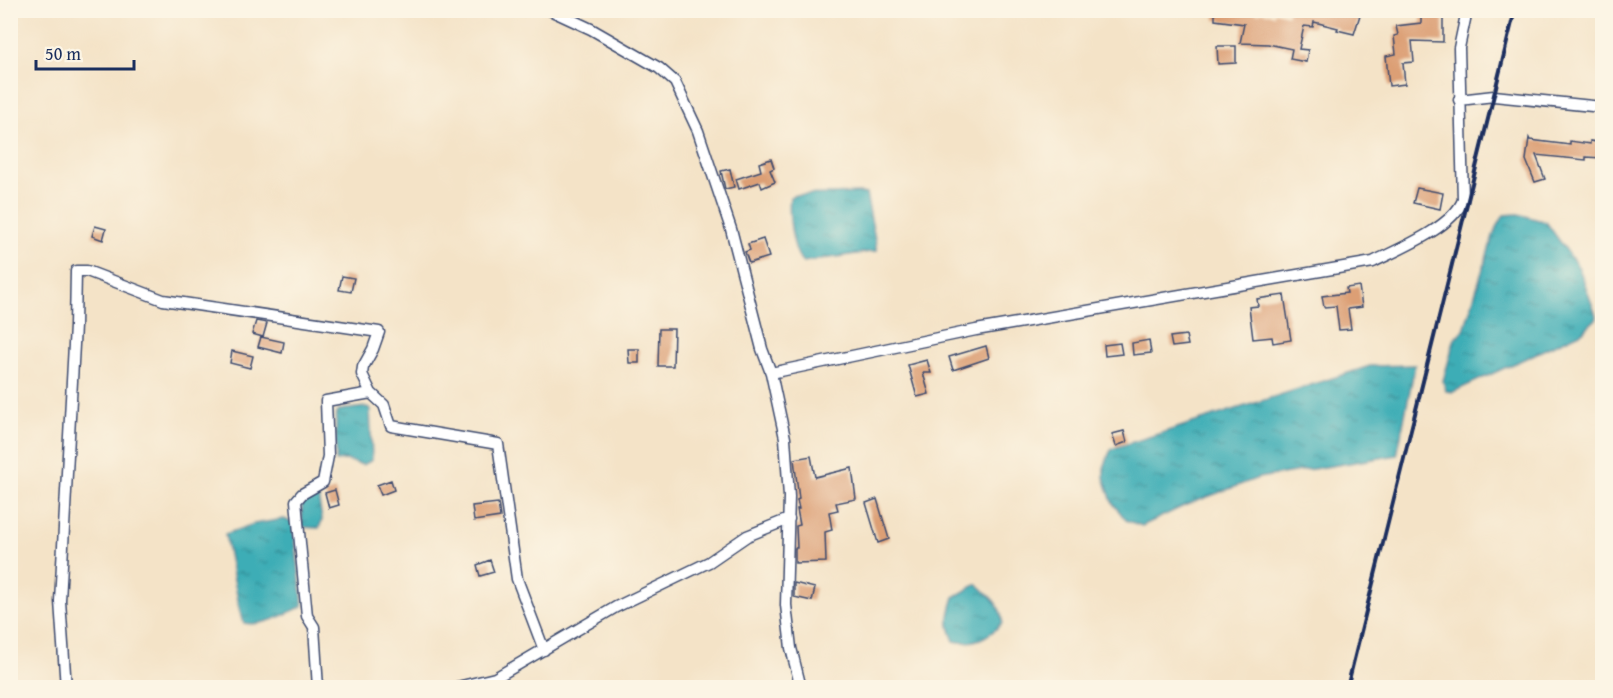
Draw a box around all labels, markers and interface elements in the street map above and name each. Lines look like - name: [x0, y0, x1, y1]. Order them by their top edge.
- scale bar: [36, 33, 134, 71]
- text: 50 m: [45, 40, 81, 67]

